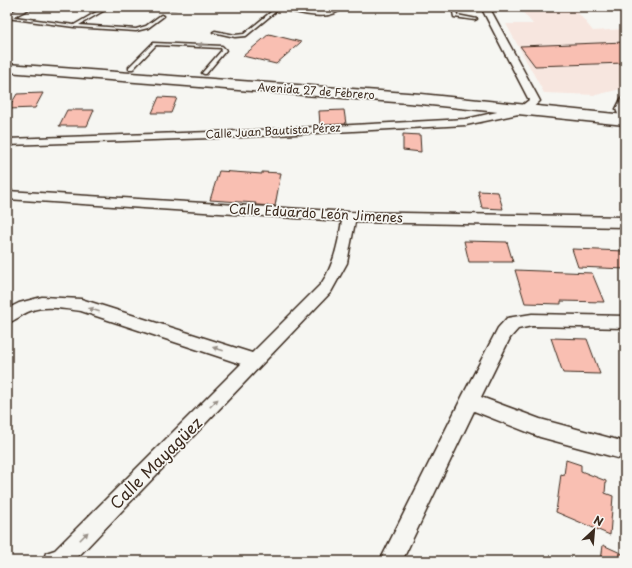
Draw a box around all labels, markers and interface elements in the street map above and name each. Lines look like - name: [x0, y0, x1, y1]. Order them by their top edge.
- one-way arrow: [197, 42, 209, 49]
- street label: Avenida 27 de Febrero: [257, 78, 375, 103]
- street label: Calle Juan Bautista Pérez: [205, 118, 341, 143]
- street label: Calle Eduardo León Jimenes: [229, 198, 403, 227]
- one-way arrow: [88, 307, 100, 313]
- one-way arrow: [212, 346, 224, 352]
- one-way arrow: [209, 398, 219, 408]
- street label: Calle Mayagüez: [104, 410, 207, 514]
- north arrow: [574, 510, 614, 550]
- text: N: [591, 511, 607, 530]
- one-way arrow: [79, 531, 88, 541]

